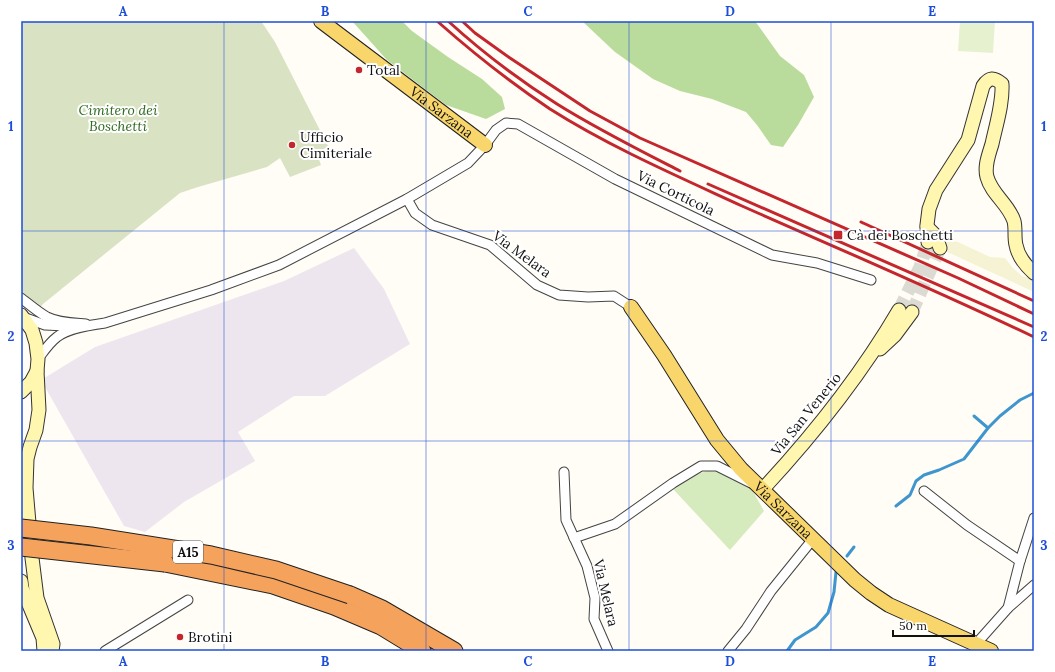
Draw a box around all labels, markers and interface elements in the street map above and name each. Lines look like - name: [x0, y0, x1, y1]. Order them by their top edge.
- text: A: [119, 3, 128, 20]
- text: B: [321, 3, 330, 20]
- text: C: [524, 3, 533, 20]
- text: D: [725, 3, 735, 20]
- text: E: [928, 3, 936, 20]
- place label: Total: [367, 61, 400, 79]
- marker: Total: [354, 65, 364, 75]
- street label: Via Sarzana: [405, 82, 477, 142]
- park label: Cimitero dei Boschetti: [79, 101, 158, 135]
- text: 1: [8, 118, 14, 135]
- text: 1: [1041, 118, 1047, 135]
- place label: Ufficio Cimiteriale: [300, 128, 372, 162]
- marker: Ufficio Cimiteriale: [287, 140, 297, 150]
- street label: Via Corticola: [633, 166, 718, 219]
- street label: Via Melara: [488, 226, 555, 281]
- place label: Cà dei Boschetti: [847, 226, 953, 244]
- marker: Cà dei Boschetti: [832, 229, 844, 241]
- text: 2: [8, 328, 15, 345]
- text: 2: [1041, 328, 1048, 345]
- street label: Via San Venerio: [766, 369, 845, 460]
- street label: Via Sarzana: [749, 477, 816, 543]
- text: 3: [7, 537, 15, 554]
- text: 3: [1040, 537, 1048, 554]
- road number: A15: [173, 541, 203, 563]
- street label: Via Melara: [589, 557, 622, 628]
- scale bar: [893, 612, 974, 638]
- text: 50 m: [899, 618, 927, 633]
- place label: Brotini: [188, 628, 233, 646]
- marker: Brotini: [175, 632, 185, 642]
- text: A: [119, 653, 128, 670]
- text: B: [321, 653, 330, 670]
- text: C: [524, 653, 533, 670]
- text: D: [725, 653, 735, 670]
- text: E: [928, 653, 936, 670]

